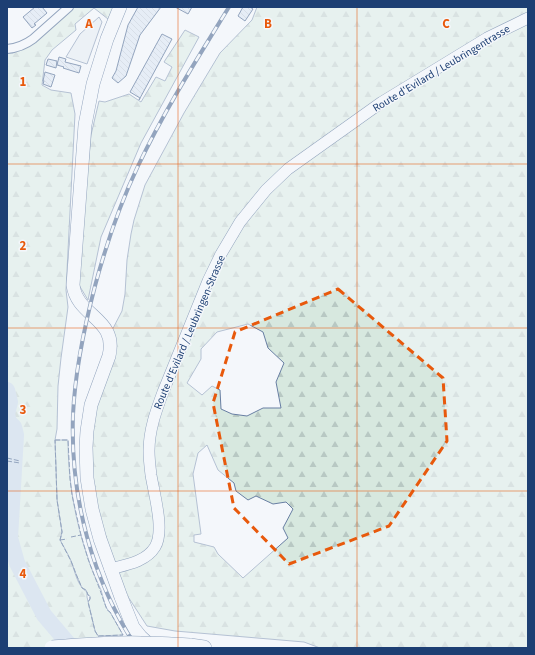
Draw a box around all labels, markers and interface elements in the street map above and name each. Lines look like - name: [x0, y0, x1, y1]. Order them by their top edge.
- text: A: [84, 15, 93, 33]
- text: B: [264, 15, 272, 33]
- text: C: [442, 15, 450, 33]
- street label: Route d'Evilard / Leubringentrasse: [370, 21, 513, 115]
- text: 1: [20, 73, 27, 91]
- text: 2: [20, 237, 27, 255]
- street label: Route d'Evilard / Leubringen-Strasse: [150, 252, 229, 412]
- text: 3: [20, 401, 27, 419]
- text: 4: [20, 565, 27, 583]

